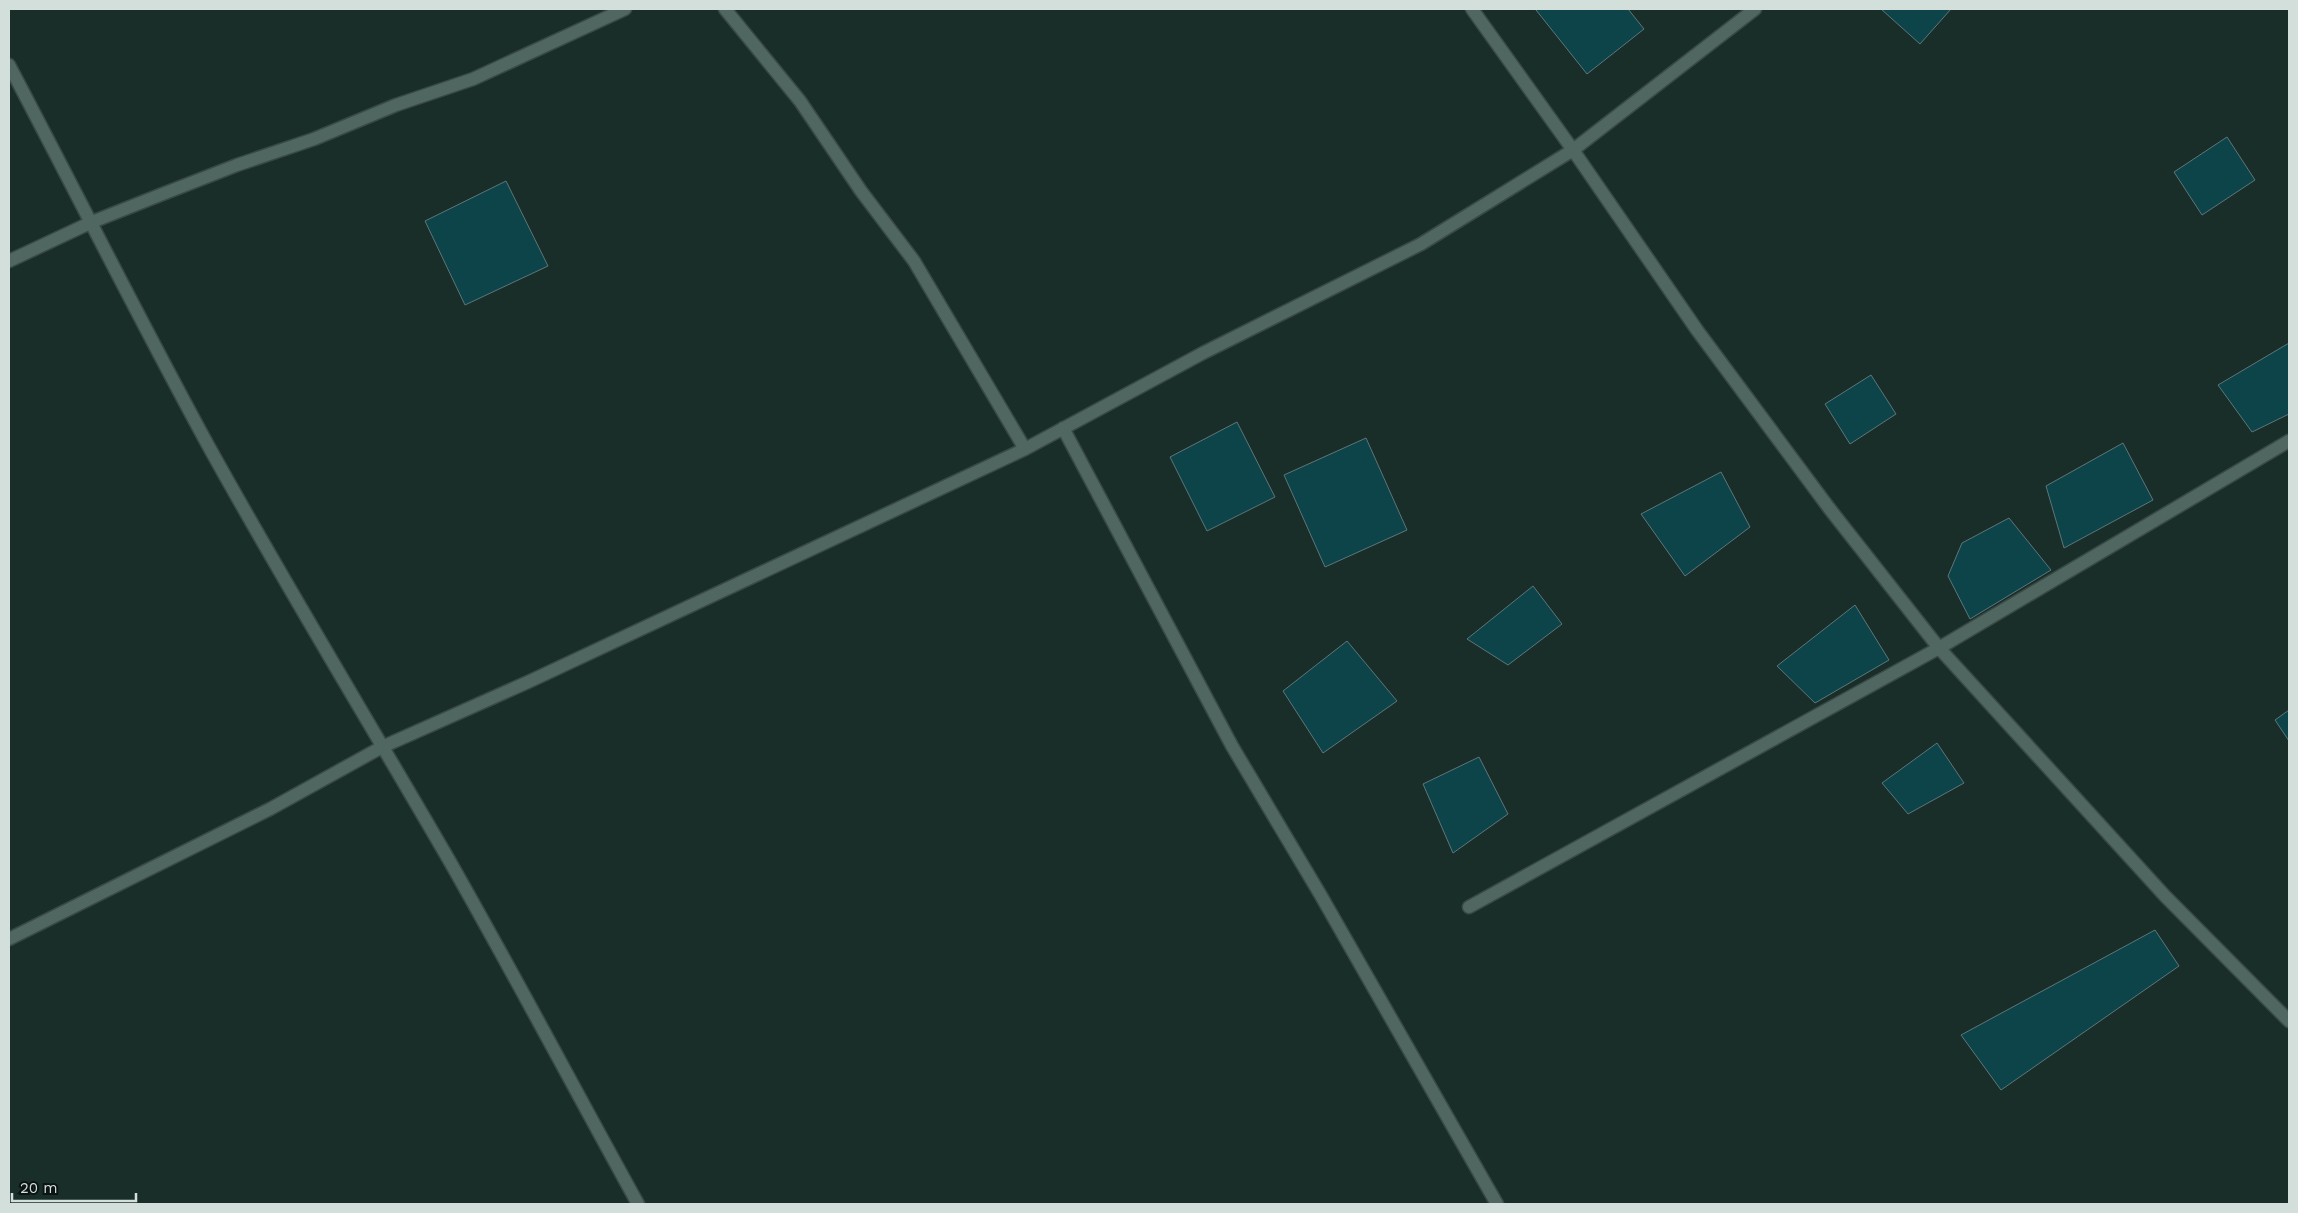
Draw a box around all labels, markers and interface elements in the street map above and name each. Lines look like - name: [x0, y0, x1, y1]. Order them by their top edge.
- scale bar: [12, 1170, 136, 1202]
- text: 20 m: [20, 1179, 58, 1197]

